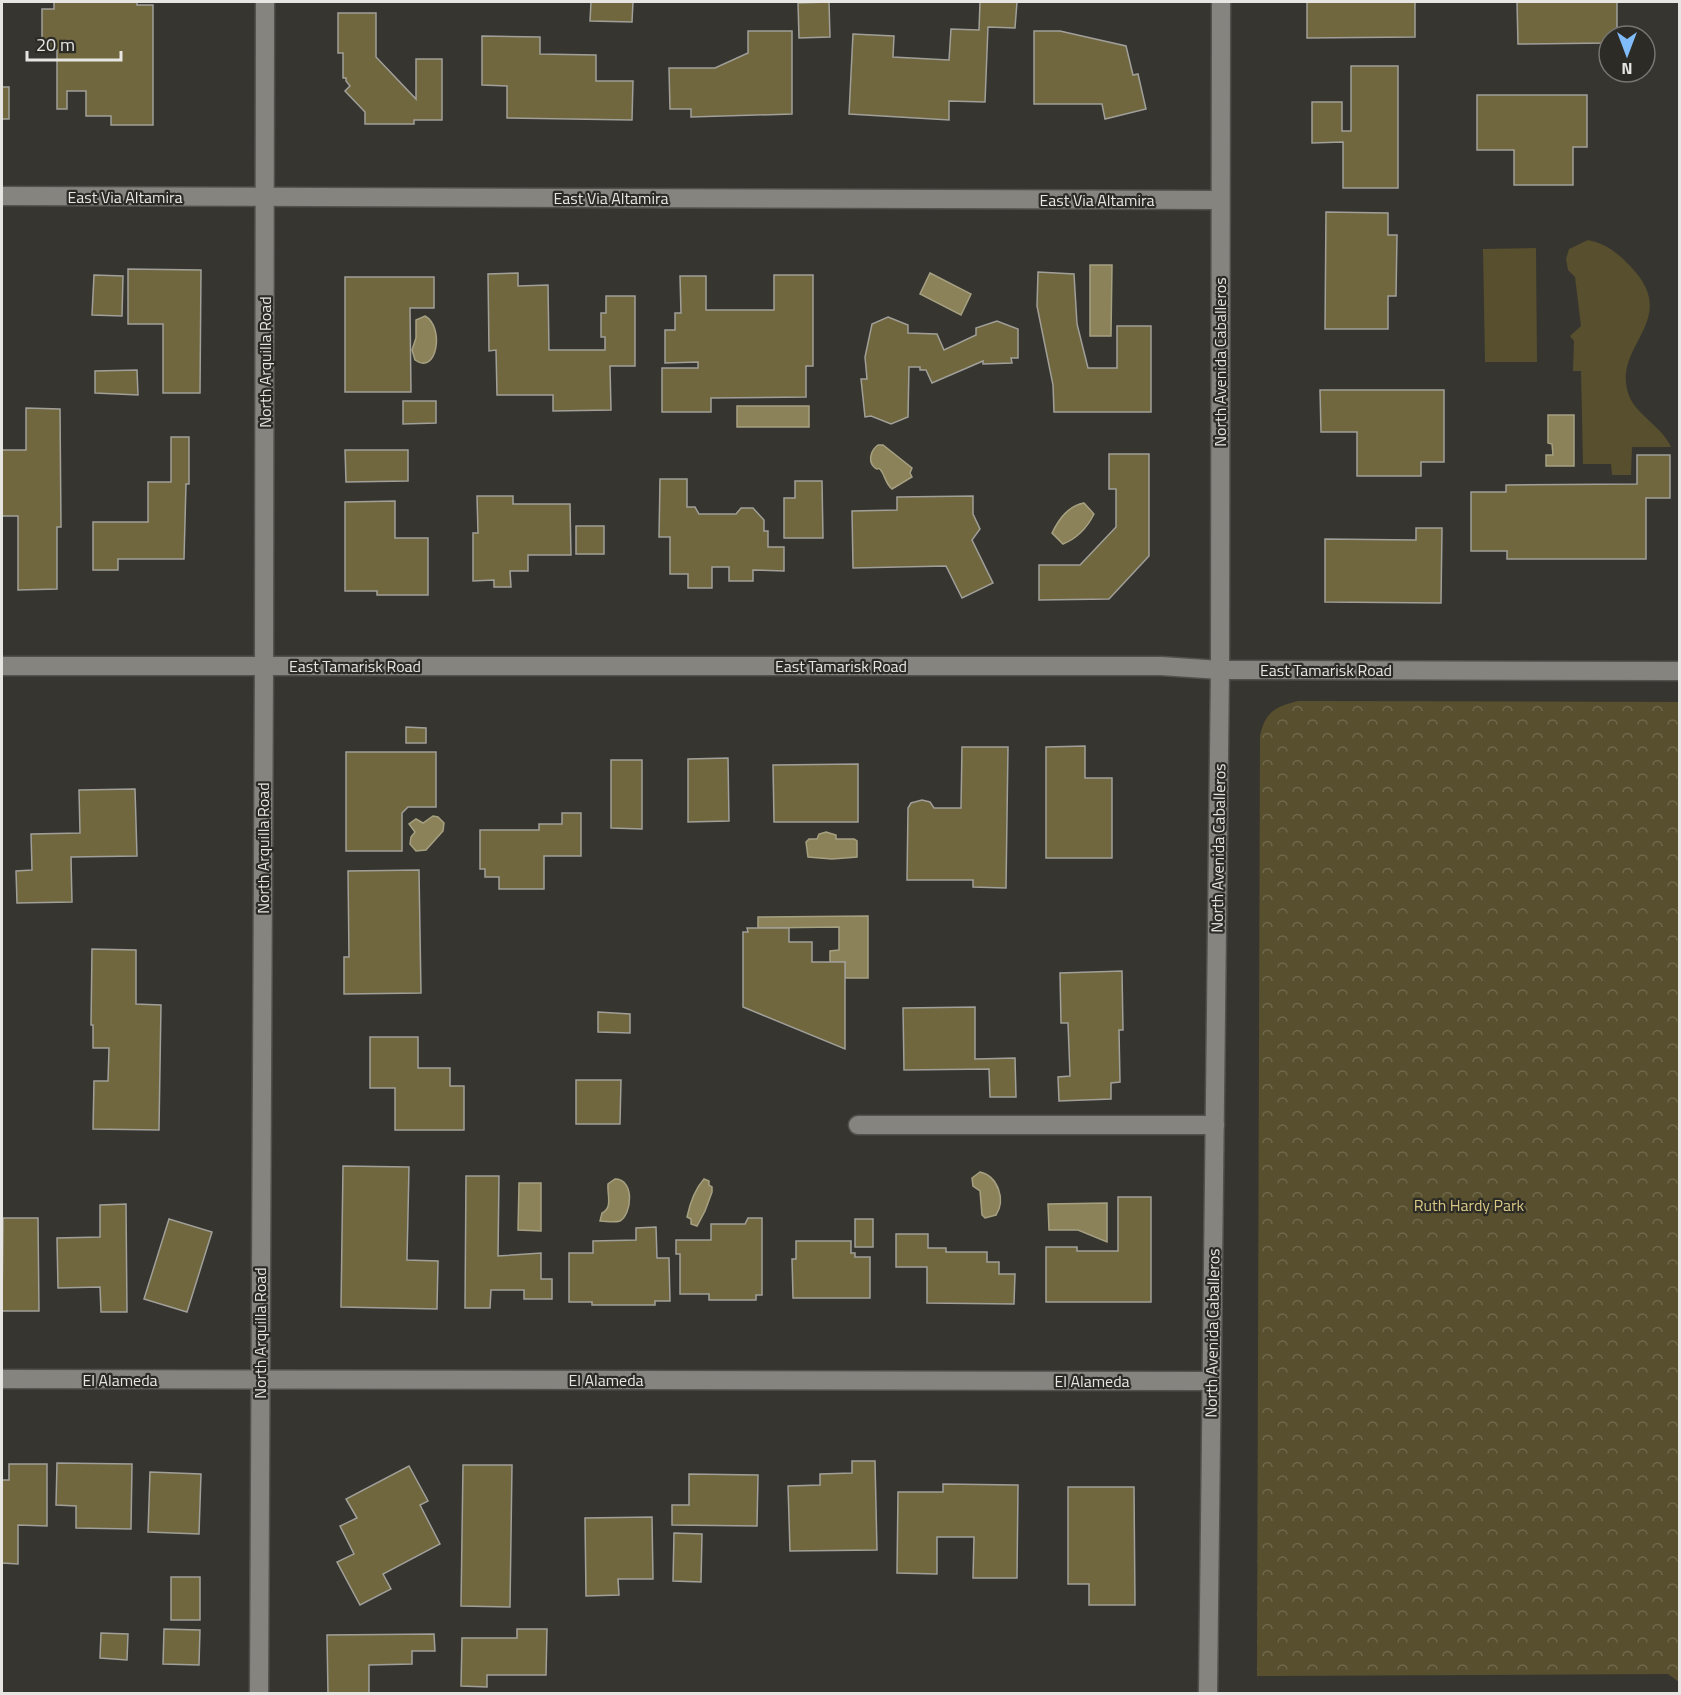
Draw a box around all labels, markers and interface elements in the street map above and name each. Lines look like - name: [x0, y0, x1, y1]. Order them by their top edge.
- scale bar: [27, 24, 122, 62]
- north arrow: [1597, 24, 1657, 84]
- text: 20 m: [36, 31, 75, 58]
- text: N: [1621, 57, 1633, 81]
- street label: East Via Altamira: [67, 185, 183, 209]
- street label: East Via Altamira: [553, 186, 669, 210]
- street label: East Via Altamira: [1039, 188, 1155, 212]
- street label: North Avenida Caballeros: [1208, 277, 1232, 447]
- street label: North Arquilla Road: [253, 296, 277, 428]
- street label: East Tamarisk Road: [289, 654, 421, 678]
- street label: East Tamarisk Road: [775, 654, 907, 678]
- street label: East Tamarisk Road: [1260, 658, 1392, 682]
- street label: North Avenida Caballeros: [1205, 763, 1231, 933]
- street label: North Arquilla Road: [251, 782, 275, 914]
- park label: Ruth Hardy Park: [1414, 1193, 1525, 1217]
- street label: North Avenida Caballeros: [1199, 1248, 1225, 1418]
- street label: North Arquilla Road: [248, 1267, 272, 1399]
- street label: El Alameda: [82, 1368, 158, 1392]
- street label: El Alameda: [568, 1368, 644, 1392]
- street label: El Alameda: [1054, 1369, 1130, 1393]

